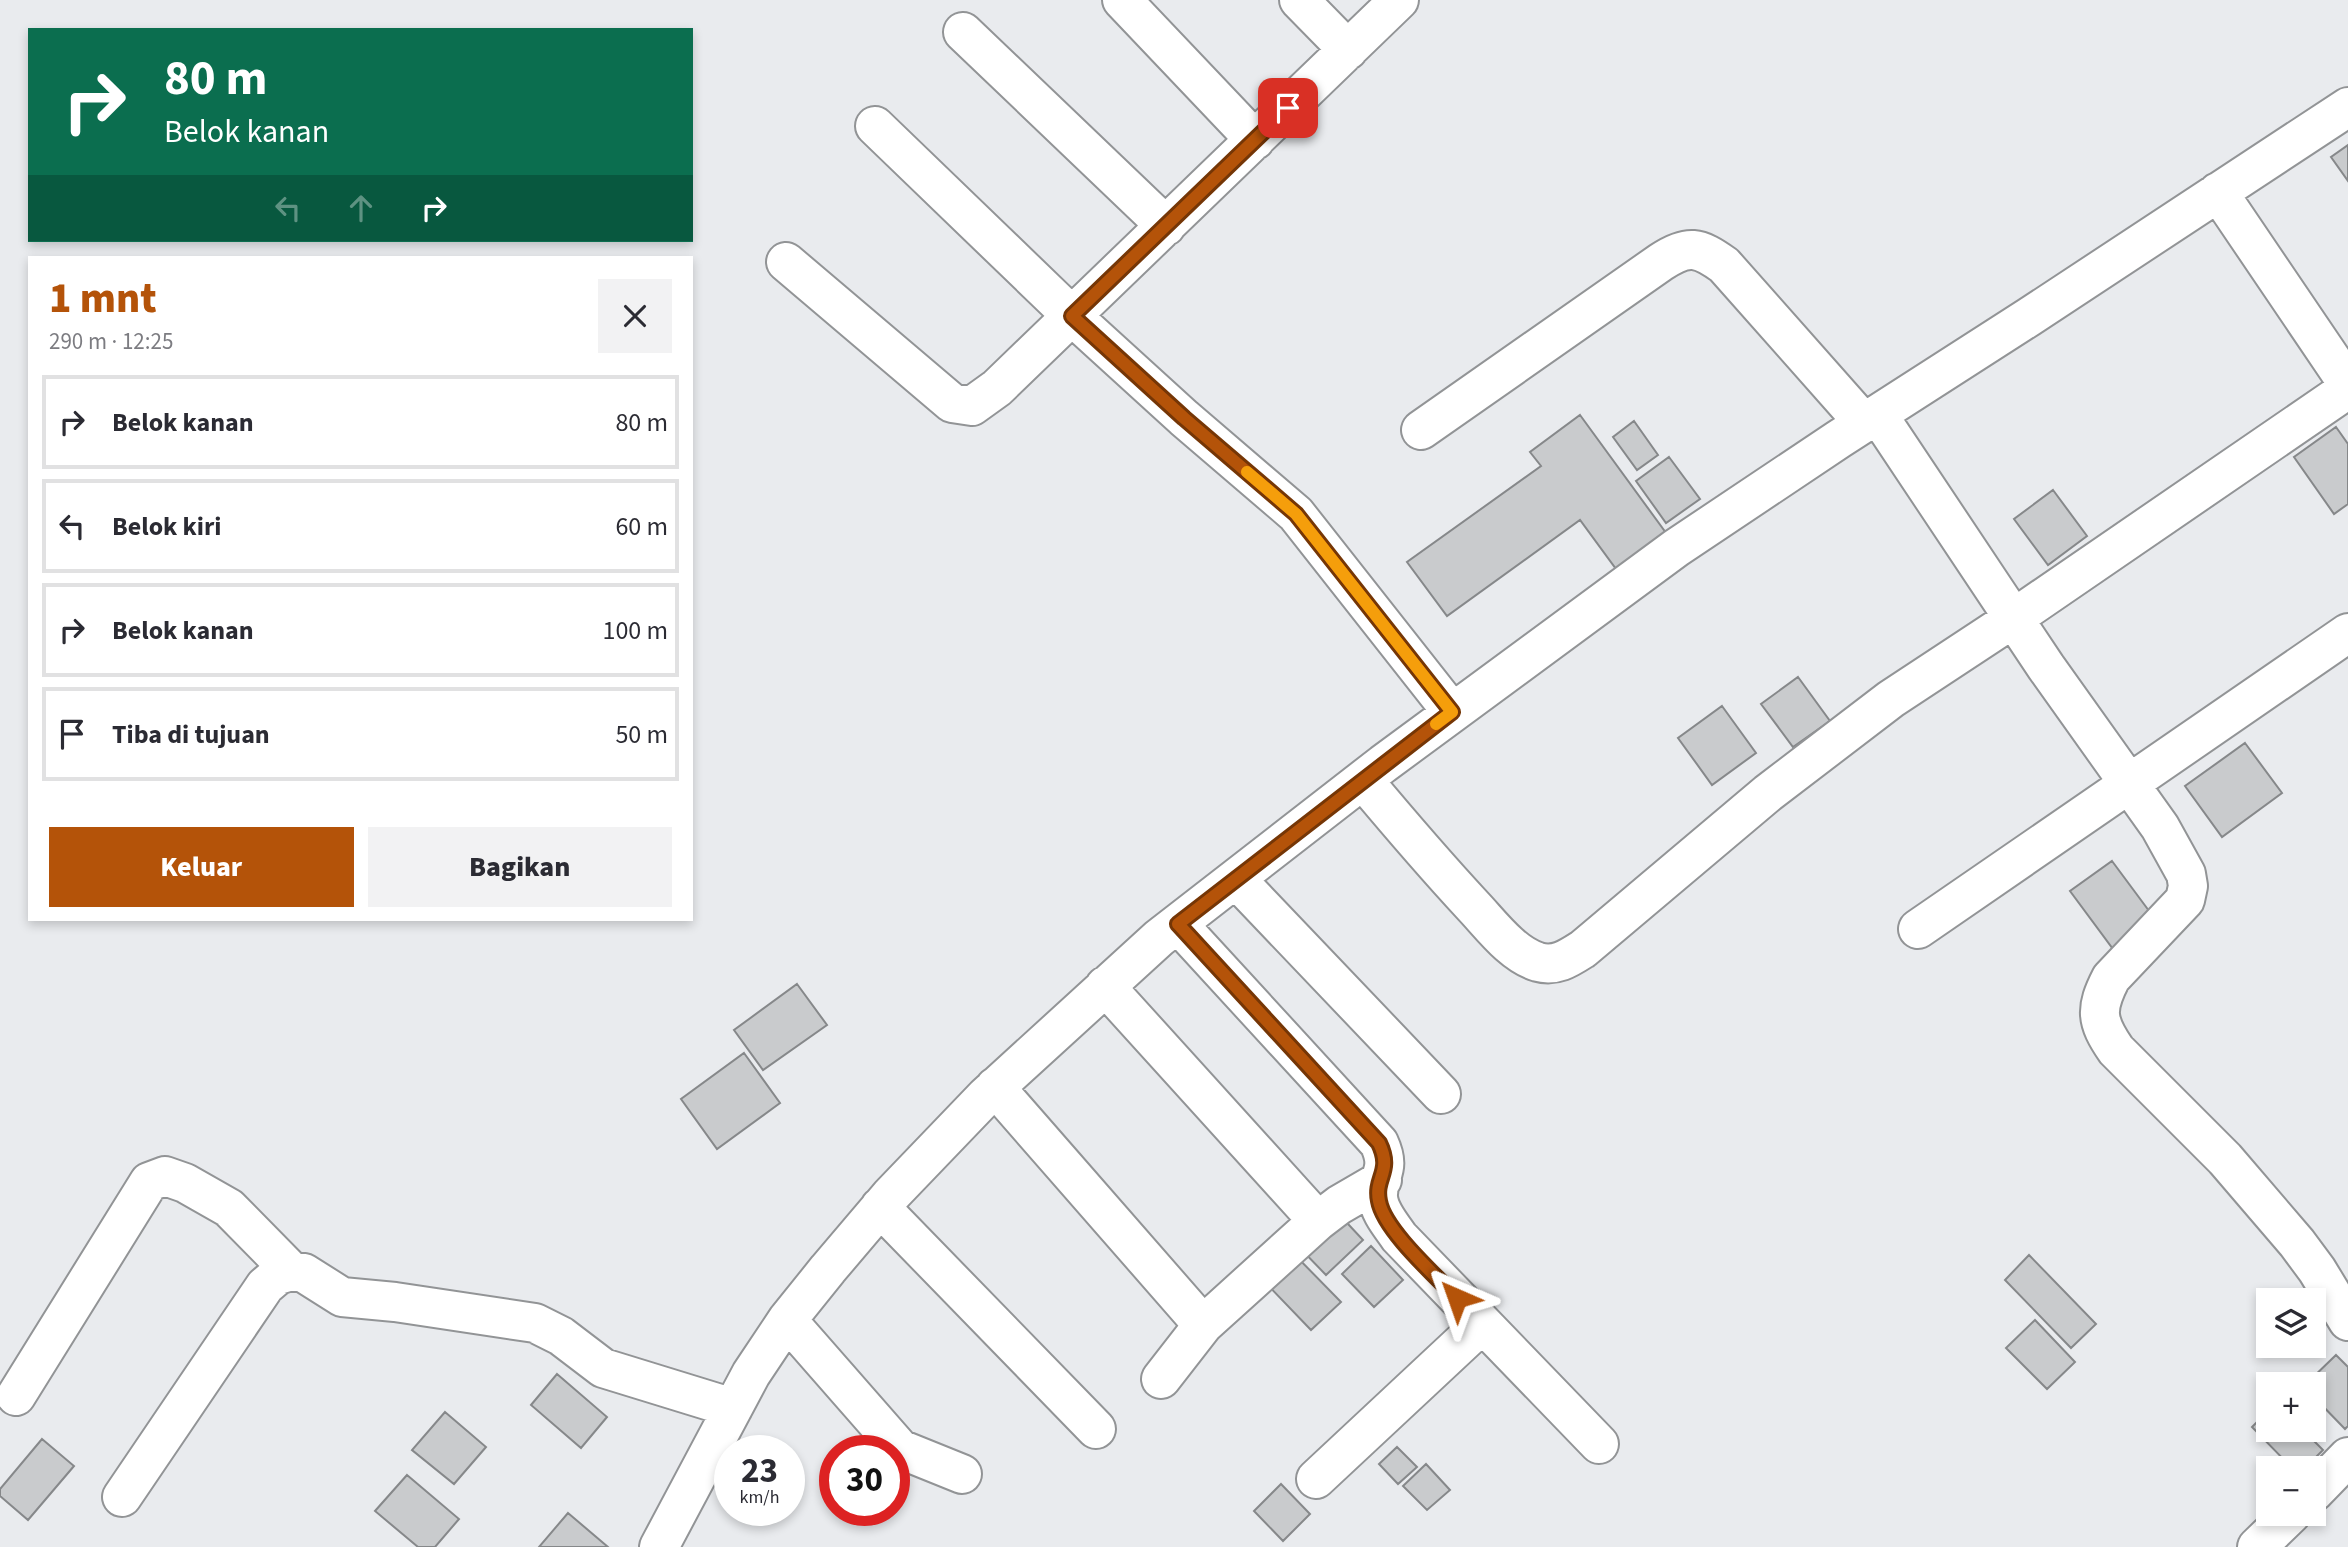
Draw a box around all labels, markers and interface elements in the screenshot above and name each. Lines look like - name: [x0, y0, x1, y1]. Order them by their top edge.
- text: 80 m: [164, 44, 268, 114]
- icon: right: [49, 56, 140, 147]
- pin: [1258, 78, 1318, 138]
- icon: arrive: [1269, 89, 1307, 127]
- text: Belok kanan: [164, 109, 329, 155]
- icon: left: [269, 189, 307, 227]
- icon: ahead: [342, 189, 380, 227]
- icon: right: [415, 189, 453, 227]
- text: 1 mnt: [49, 269, 157, 329]
- button: close: [598, 279, 672, 353]
- text: 290 m · 12:25: [49, 325, 173, 358]
- icon: right: [53, 403, 91, 441]
- text: Belok kanan: [112, 404, 254, 441]
- text: 80 m: [615, 404, 668, 441]
- icon: left: [53, 507, 91, 545]
- text: Belok kiri: [112, 508, 221, 545]
- text: 60 m: [615, 508, 668, 545]
- icon: right: [53, 611, 91, 649]
- text: Belok kanan: [112, 612, 254, 649]
- text: 100 m: [602, 612, 668, 649]
- icon: arrive: [53, 715, 91, 753]
- text: Tiba di tujuan: [112, 716, 270, 753]
- text: 50 m: [615, 716, 668, 753]
- button: Keluar: [49, 827, 354, 907]
- button: Bagikan: [368, 827, 672, 907]
- position arrow: [1420, 1261, 1494, 1335]
- map controls: [2256, 1288, 2326, 1526]
- button: layers: [2256, 1288, 2326, 1358]
- button: +: [2256, 1372, 2326, 1442]
- speed limit sign: 30: [819, 1435, 910, 1526]
- text: 23: [741, 1446, 778, 1496]
- button: −: [2256, 1456, 2326, 1526]
- text: km/h: [740, 1485, 779, 1510]

